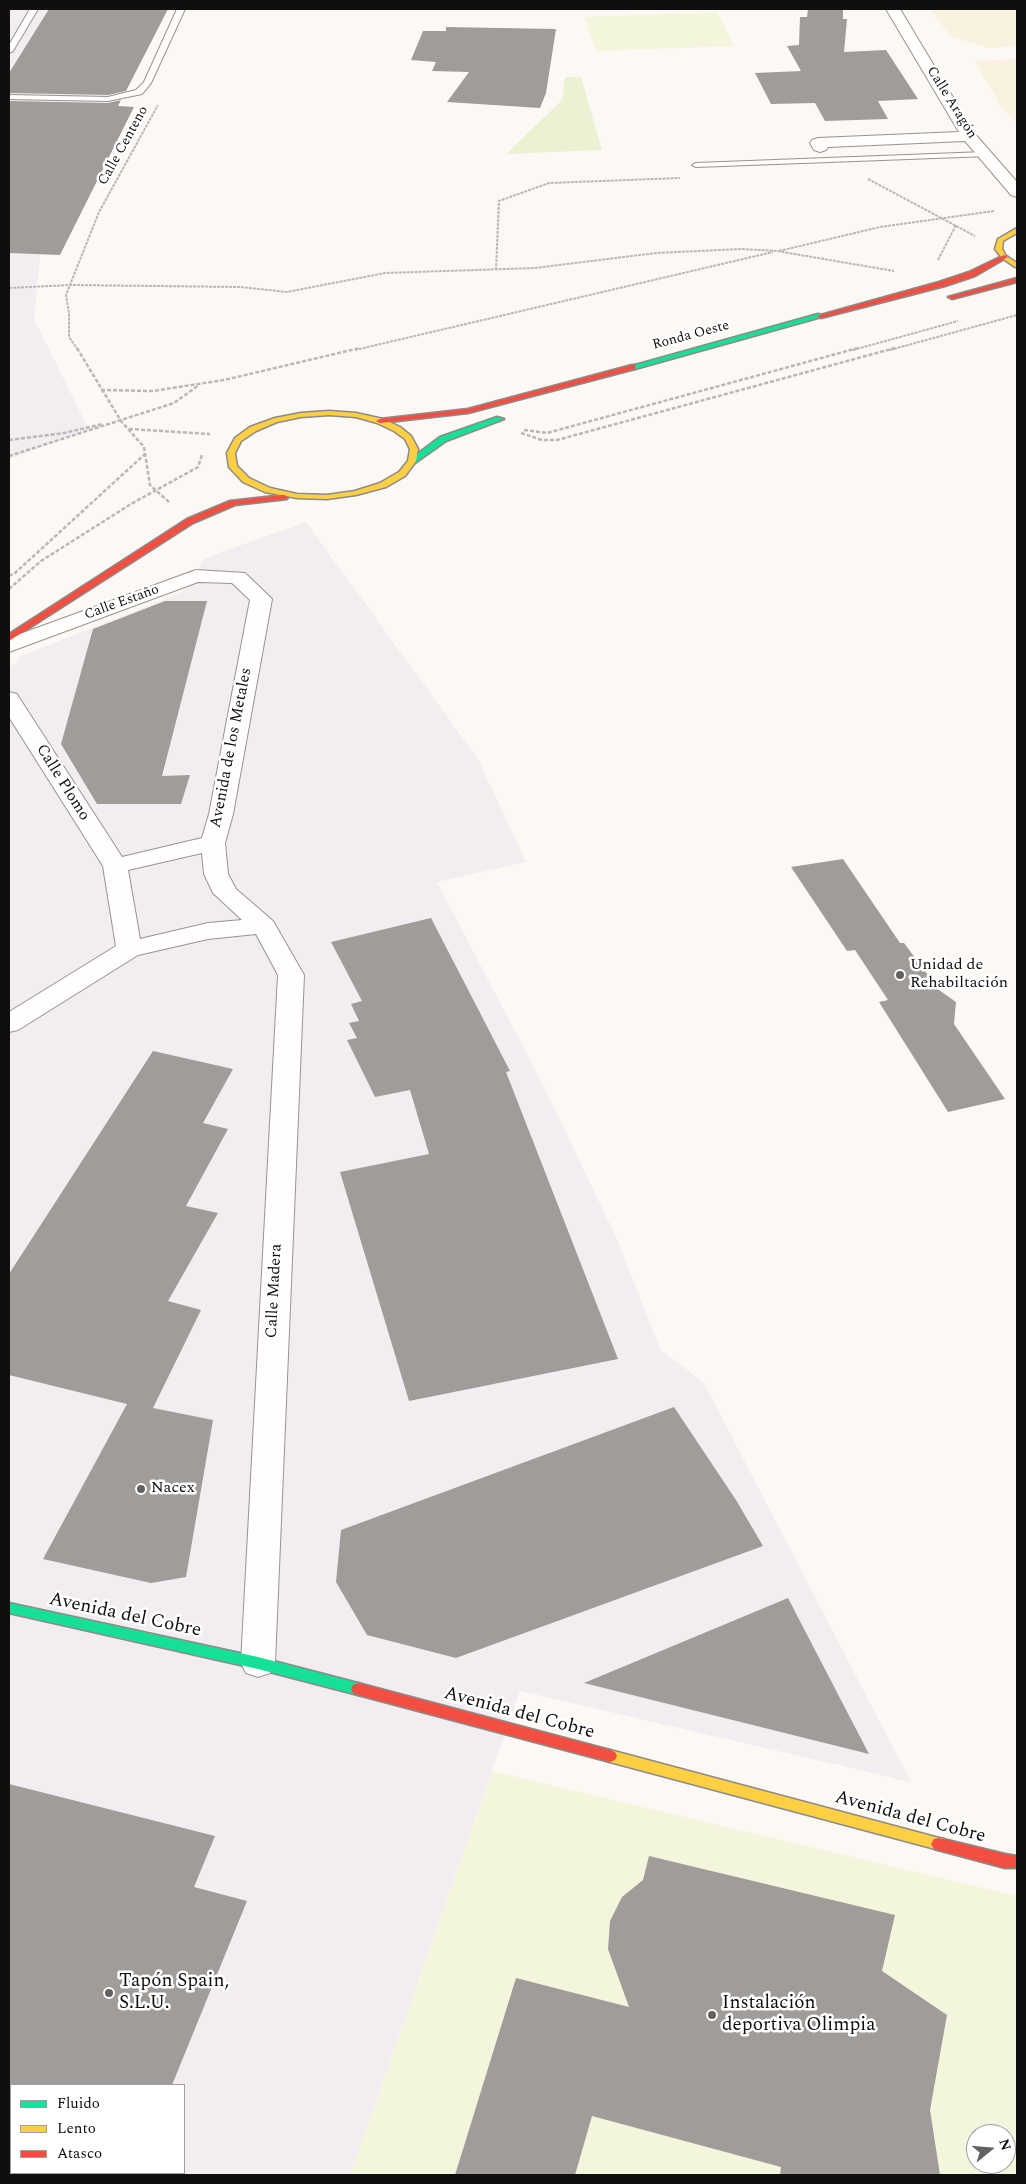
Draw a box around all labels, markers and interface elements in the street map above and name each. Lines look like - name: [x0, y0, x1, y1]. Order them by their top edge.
- street label: Calle Aragón: [922, 64, 980, 142]
- street label: Calle Centeno: [95, 103, 153, 189]
- street label: Ronda Oeste: [651, 318, 731, 354]
- street label: Calle Estaño: [82, 582, 162, 624]
- street label: Avenida de los Metales: [207, 666, 257, 830]
- street label: Calle Plomo: [31, 741, 93, 825]
- place label: Unidad de Rehabiltación: [910, 956, 1008, 994]
- marker: Unidad de Rehabiltación: [894, 969, 906, 981]
- street label: Calle Madera: [263, 1243, 287, 1339]
- place label: Nacex: [151, 1479, 195, 1499]
- marker: Nacex: [135, 1483, 147, 1495]
- street label: Avenida del Cobre: [47, 1589, 203, 1643]
- street label: Avenida del Cobre: [441, 1683, 597, 1745]
- street label: Avenida del Cobre: [832, 1787, 988, 1849]
- place label: Tapón Spain, S.L.U.: [119, 1971, 229, 2015]
- marker: Tapón Spain, S.L.U.: [103, 1987, 115, 1999]
- place label: Instalación deportiva Olimpia: [722, 1993, 876, 2037]
- marker: Instalación deportiva Olimpia: [706, 2009, 718, 2021]
- legend: [10, 2084, 185, 2174]
- text: Fluido: [57, 2092, 100, 2115]
- text: Lento: [57, 2117, 96, 2140]
- north arrow: [966, 2124, 1016, 2174]
- text: N: [993, 2136, 1017, 2153]
- text: Atasco: [57, 2142, 102, 2165]

